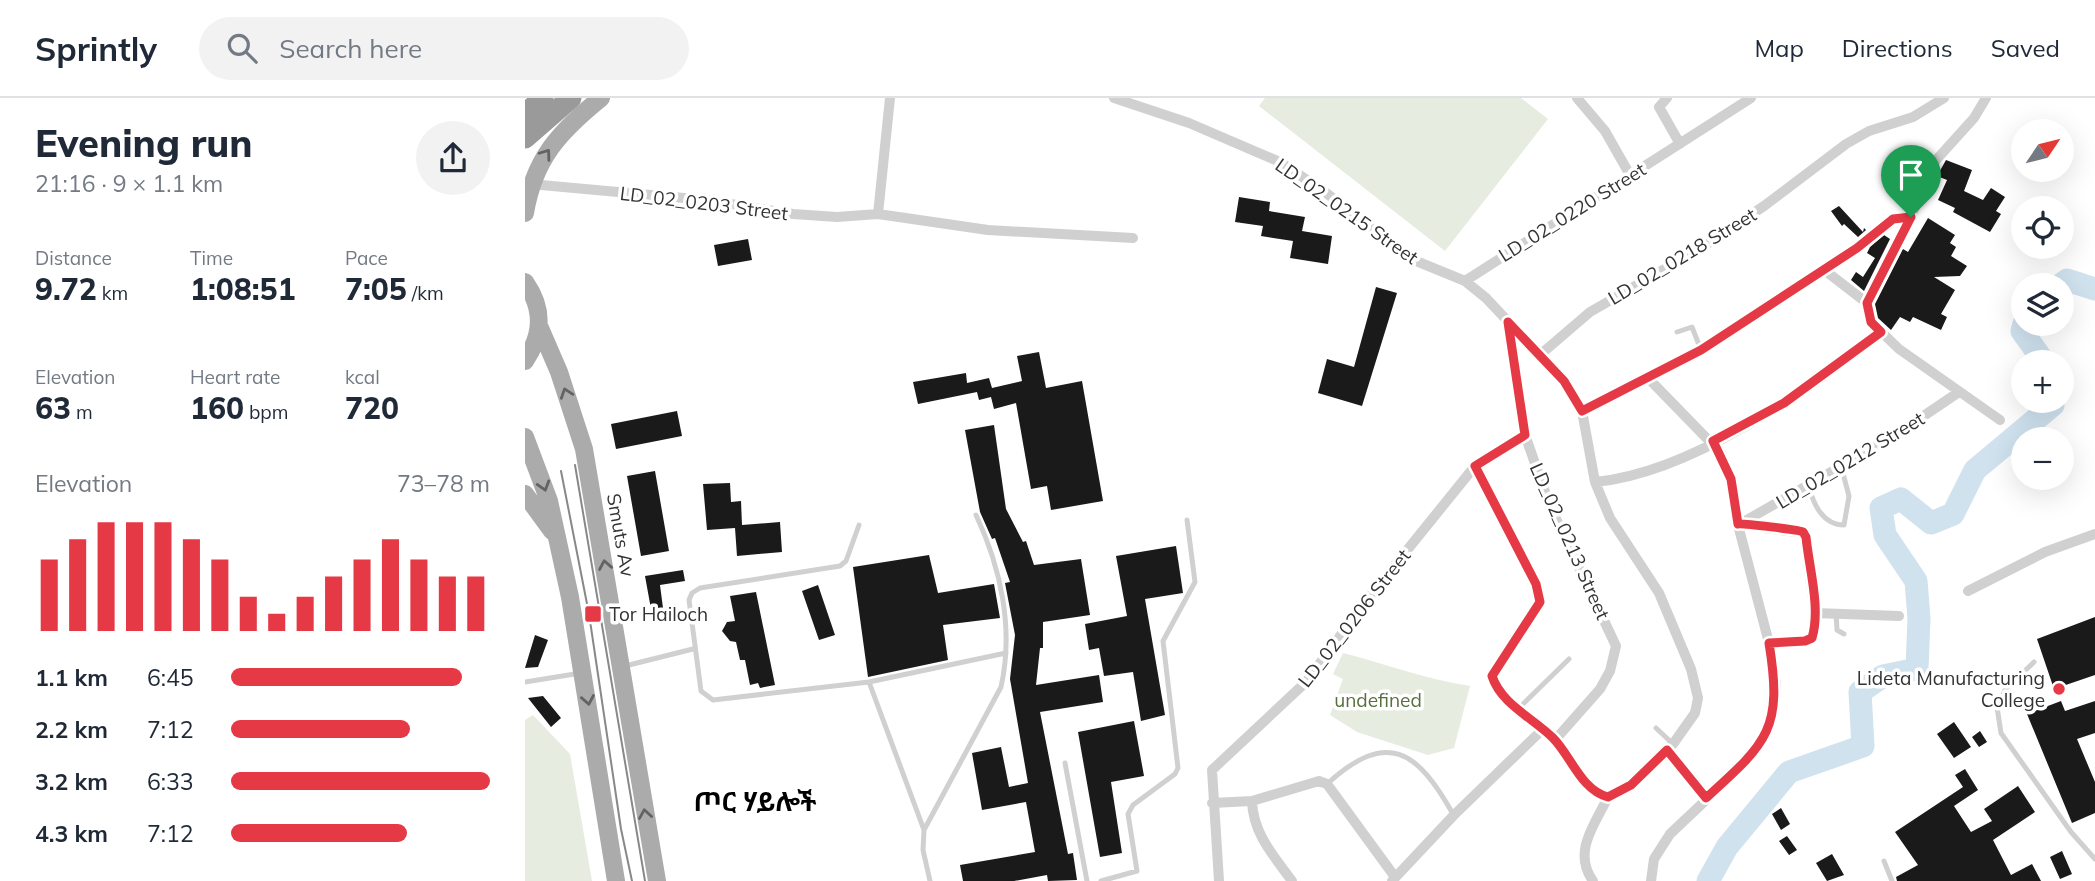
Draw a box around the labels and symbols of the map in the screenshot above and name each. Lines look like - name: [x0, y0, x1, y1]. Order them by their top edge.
- north arrow: [2011, 119, 2074, 182]
- pin: [1881, 145, 1941, 217]
- one-way arrow: [537, 149, 550, 162]
- street label: LD_02_0215 Street: [1271, 153, 1423, 269]
- street label: LD_02_0220 Street: [1494, 157, 1650, 267]
- street label: LD_02_0203 Street: [619, 181, 790, 225]
- street label: LD_02_0218 Street: [1603, 202, 1761, 310]
- one-way arrow: [560, 387, 574, 399]
- street label: LD_02_0212 Street: [1771, 406, 1929, 514]
- street label: LD_02_0213 Street: [1525, 459, 1615, 623]
- one-way arrow: [536, 480, 551, 492]
- street label: Smuts Av: [602, 492, 640, 578]
- street label: LD_02_0206 Street: [1293, 544, 1416, 692]
- one-way arrow: [598, 559, 613, 571]
- place label: Tor Hailoch: [609, 602, 708, 626]
- marker: Tor Hailoch: [583, 604, 603, 624]
- place label: Lideta Manufacturing College: [1857, 666, 2045, 712]
- marker: Lideta Manufacturing College: [2051, 681, 2067, 697]
- park label: undefined: [1334, 688, 1422, 712]
- one-way arrow: [580, 694, 595, 706]
- district label: ጦር ሃይሎች: [694, 785, 816, 818]
- one-way arrow: [638, 808, 653, 820]

